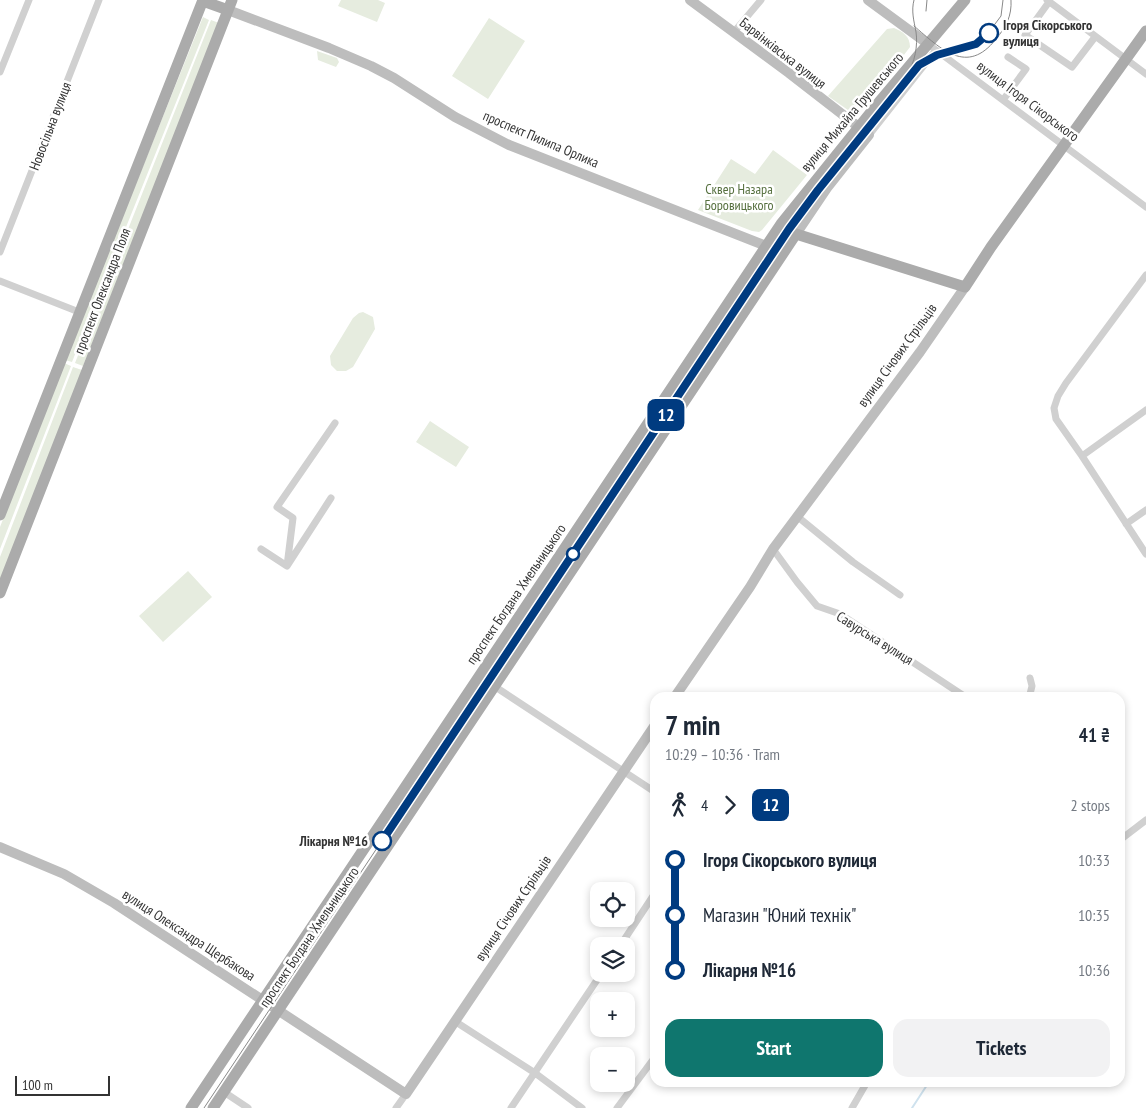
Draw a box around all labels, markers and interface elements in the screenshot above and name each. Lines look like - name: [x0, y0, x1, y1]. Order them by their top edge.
- street label: Барвінківська вулиця: [736, 14, 830, 92]
- place label: Ігоря Сікорського вулиця: [1003, 16, 1092, 50]
- marker: Ігоря Сікорського вулиця: [979, 23, 999, 43]
- street label: вулиця Михайла Грушевського: [797, 49, 907, 175]
- street label: вулиця Ігоря Сікорського: [973, 57, 1083, 145]
- street label: Новосільна вулиця: [25, 79, 75, 173]
- street label: проспект Пилипа Орлика: [480, 106, 602, 172]
- park label: Сквер Назара Боровицького: [704, 180, 774, 214]
- street label: проспект Олександра Поля: [70, 225, 134, 357]
- street label: вулиця Січових Стрільців: [853, 299, 941, 410]
- line badge: 12: [644, 399, 688, 431]
- text: 12: [657, 403, 675, 426]
- street label: проспект Богдана Хмельницького: [462, 520, 570, 668]
- unlabelled marker: [566, 547, 580, 561]
- street label: Савурська вулиця: [833, 607, 917, 669]
- text: 7 min: [665, 706, 720, 743]
- text: 41 ₴: [1079, 723, 1110, 747]
- text: 10:29 – 10:36 · Tram: [665, 744, 780, 764]
- icon: walk: [665, 791, 693, 819]
- icon: forward: [716, 791, 744, 819]
- text: 12: [762, 793, 779, 816]
- text: 4: [701, 795, 708, 815]
- text: 2 stops: [1070, 795, 1110, 815]
- marker: Лікарня №16: [372, 831, 392, 851]
- place label: Лікарня №16: [298, 832, 368, 850]
- text: Ігоря Сікорського вулиця: [703, 848, 877, 872]
- text: 10:33: [1078, 850, 1110, 870]
- street label: вулиця Січових Стрільців: [471, 851, 555, 964]
- street label: проспект Богдана Хмельницького: [255, 863, 363, 1011]
- map controls: [590, 882, 635, 1092]
- button: locate: [590, 882, 635, 927]
- street label: вулиця Олександра Щербакова: [119, 885, 259, 985]
- text: Магазин "Юний технік": [703, 903, 857, 927]
- text: 10:35: [1078, 905, 1110, 925]
- button: layers: [590, 937, 635, 982]
- text: Лікарня №16: [703, 958, 796, 982]
- text: 10:36: [1078, 960, 1110, 980]
- button: +: [590, 992, 635, 1037]
- button: Start: [665, 1019, 883, 1077]
- button: Tickets: [893, 1019, 1110, 1077]
- button: −: [590, 1047, 635, 1092]
- scale bar: [15, 1073, 110, 1096]
- text: 100 m: [22, 1076, 53, 1094]

